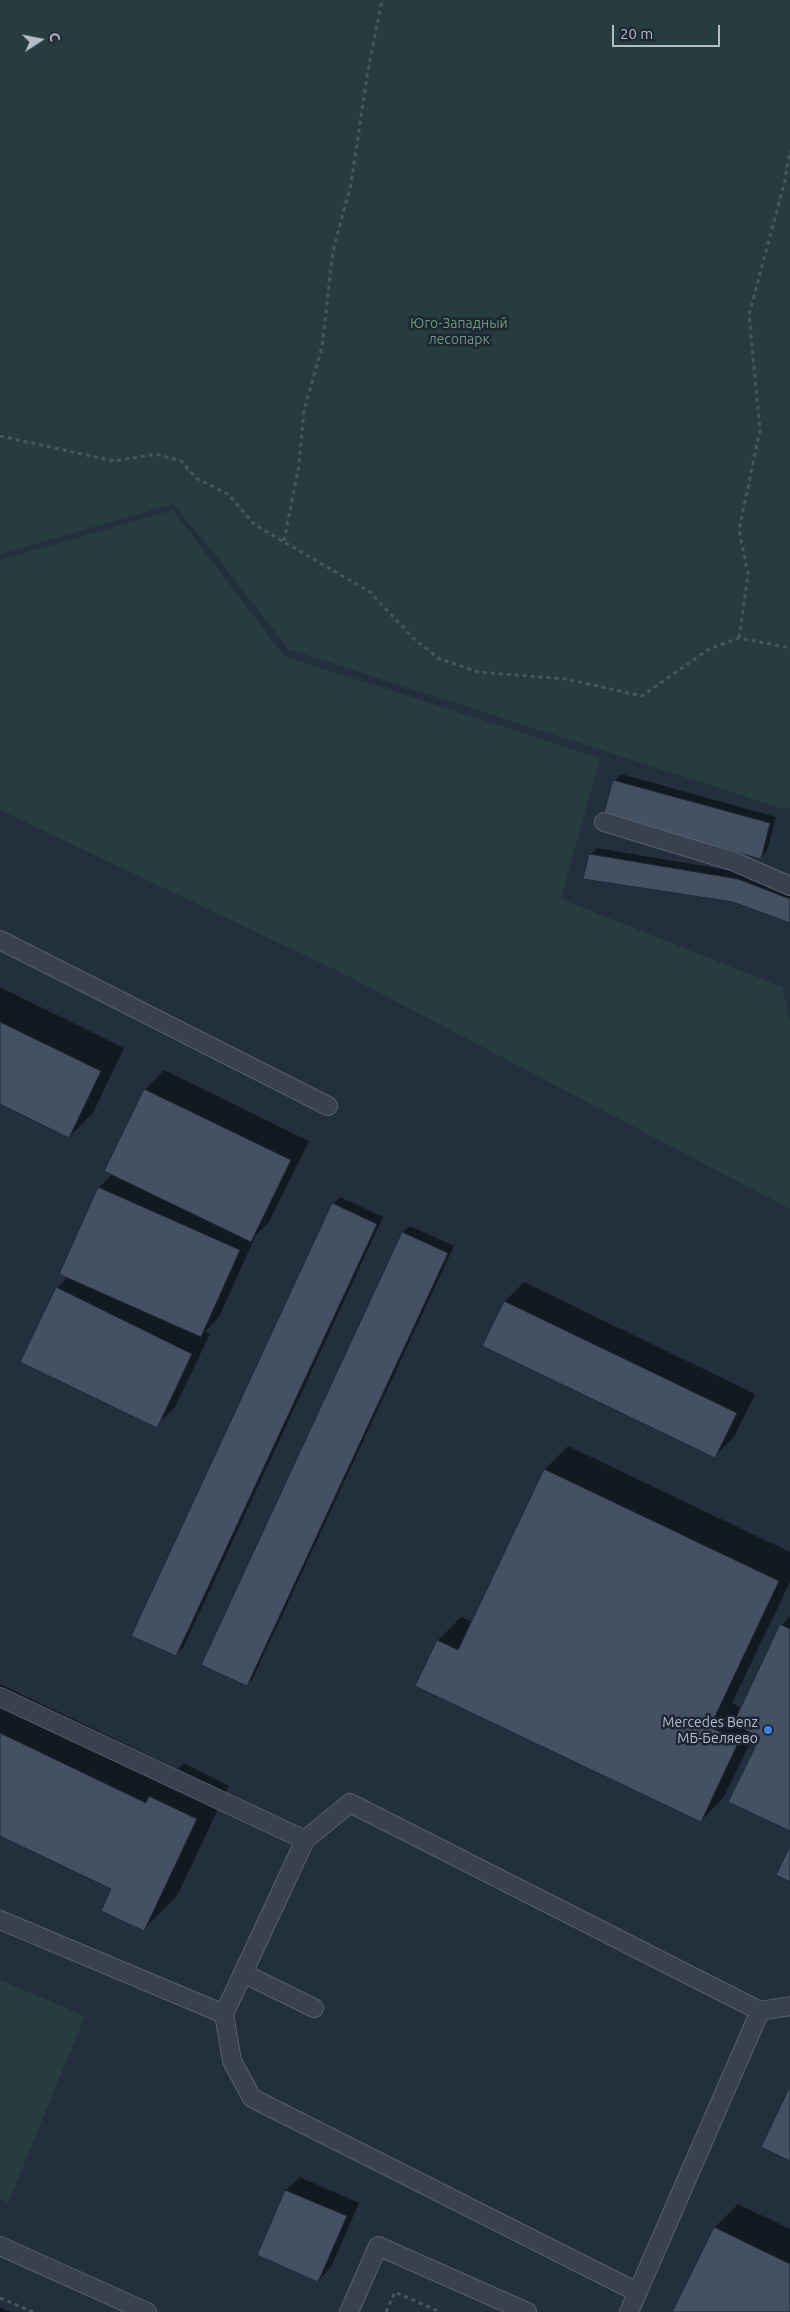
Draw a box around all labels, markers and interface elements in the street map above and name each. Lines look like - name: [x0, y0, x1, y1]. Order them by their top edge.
- north arrow: [15, 15, 65, 65]
- scale bar: [615, 15, 722, 47]
- text: 20 m: [620, 25, 653, 42]
- text: С: [46, 31, 63, 43]
- park label: Юго-Западный лесопарк: [410, 315, 508, 348]
- place label: Mercedes Benz МБ-Беляево: [662, 1714, 758, 1746]
- marker: Mercedes Benz МБ-Беляево: [762, 1724, 774, 1736]

